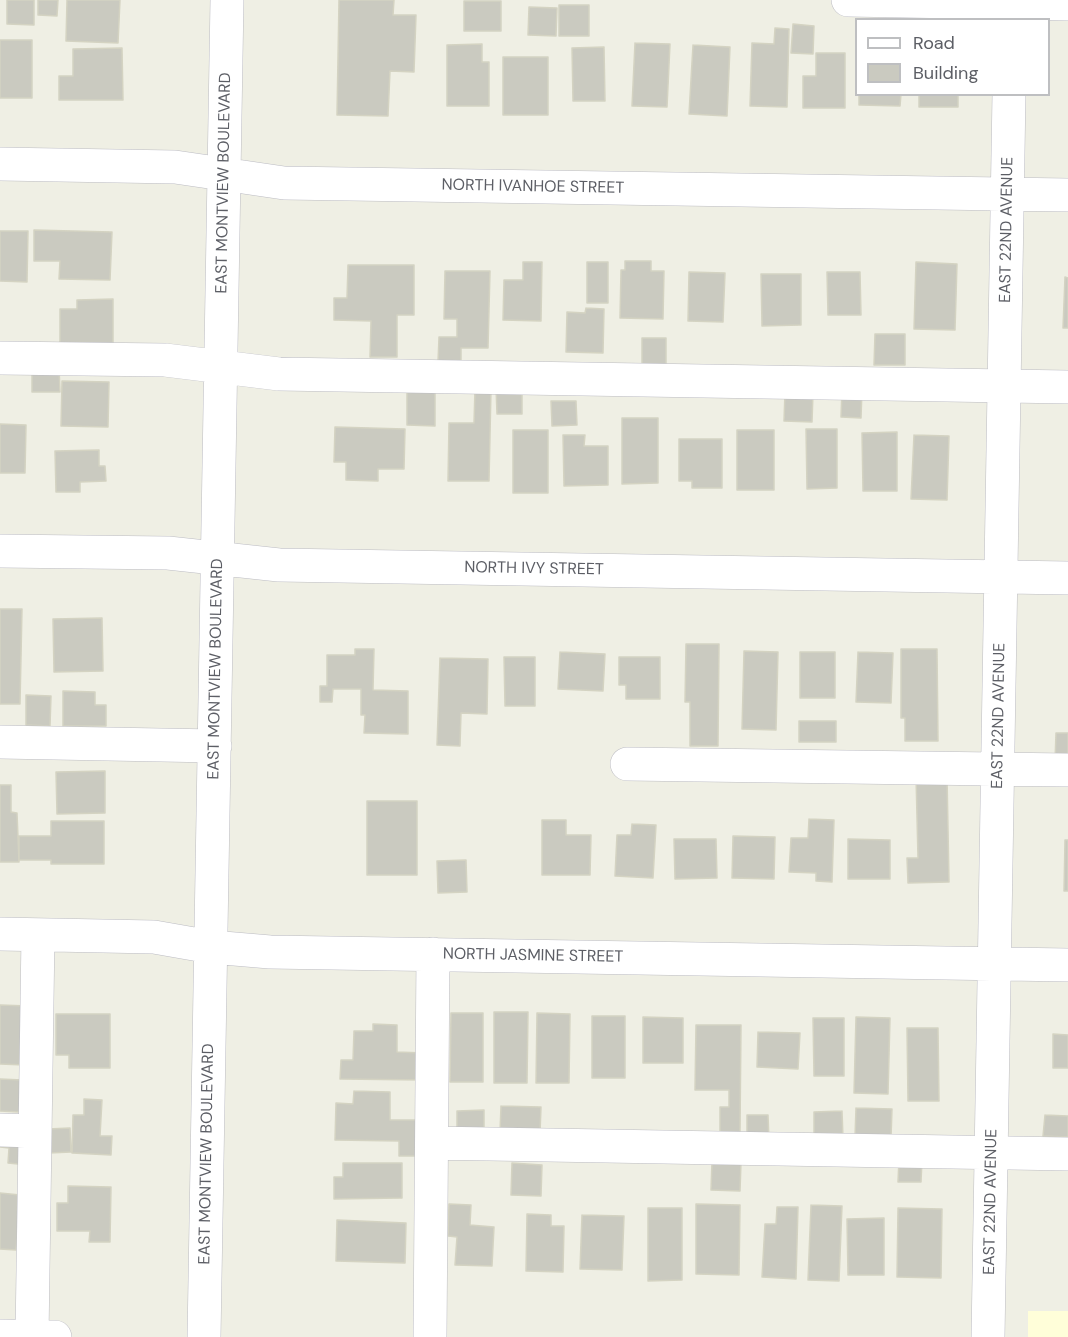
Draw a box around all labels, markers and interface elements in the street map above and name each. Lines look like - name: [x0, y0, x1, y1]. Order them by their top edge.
- legend: [855, 18, 1050, 96]
- text: Road: [913, 31, 955, 55]
- text: Building: [913, 61, 978, 85]
- street label: EAST MONTVIEW BOULEVARD: [212, 72, 236, 294]
- street label: EAST 22ND AVENUE: [996, 157, 1018, 303]
- street label: NORTH IVANHOE STREET: [441, 176, 625, 198]
- street label: EAST MONTVIEW BOULEVARD: [204, 558, 228, 780]
- street label: NORTH IVY STREET: [464, 558, 604, 580]
- street label: EAST 22ND AVENUE: [988, 643, 1010, 789]
- street label: NORTH JASMINE STREET: [443, 945, 623, 967]
- street label: EAST MONTVIEW BOULEVARD: [195, 1043, 219, 1265]
- street label: EAST 22ND AVENUE: [980, 1129, 1002, 1275]

